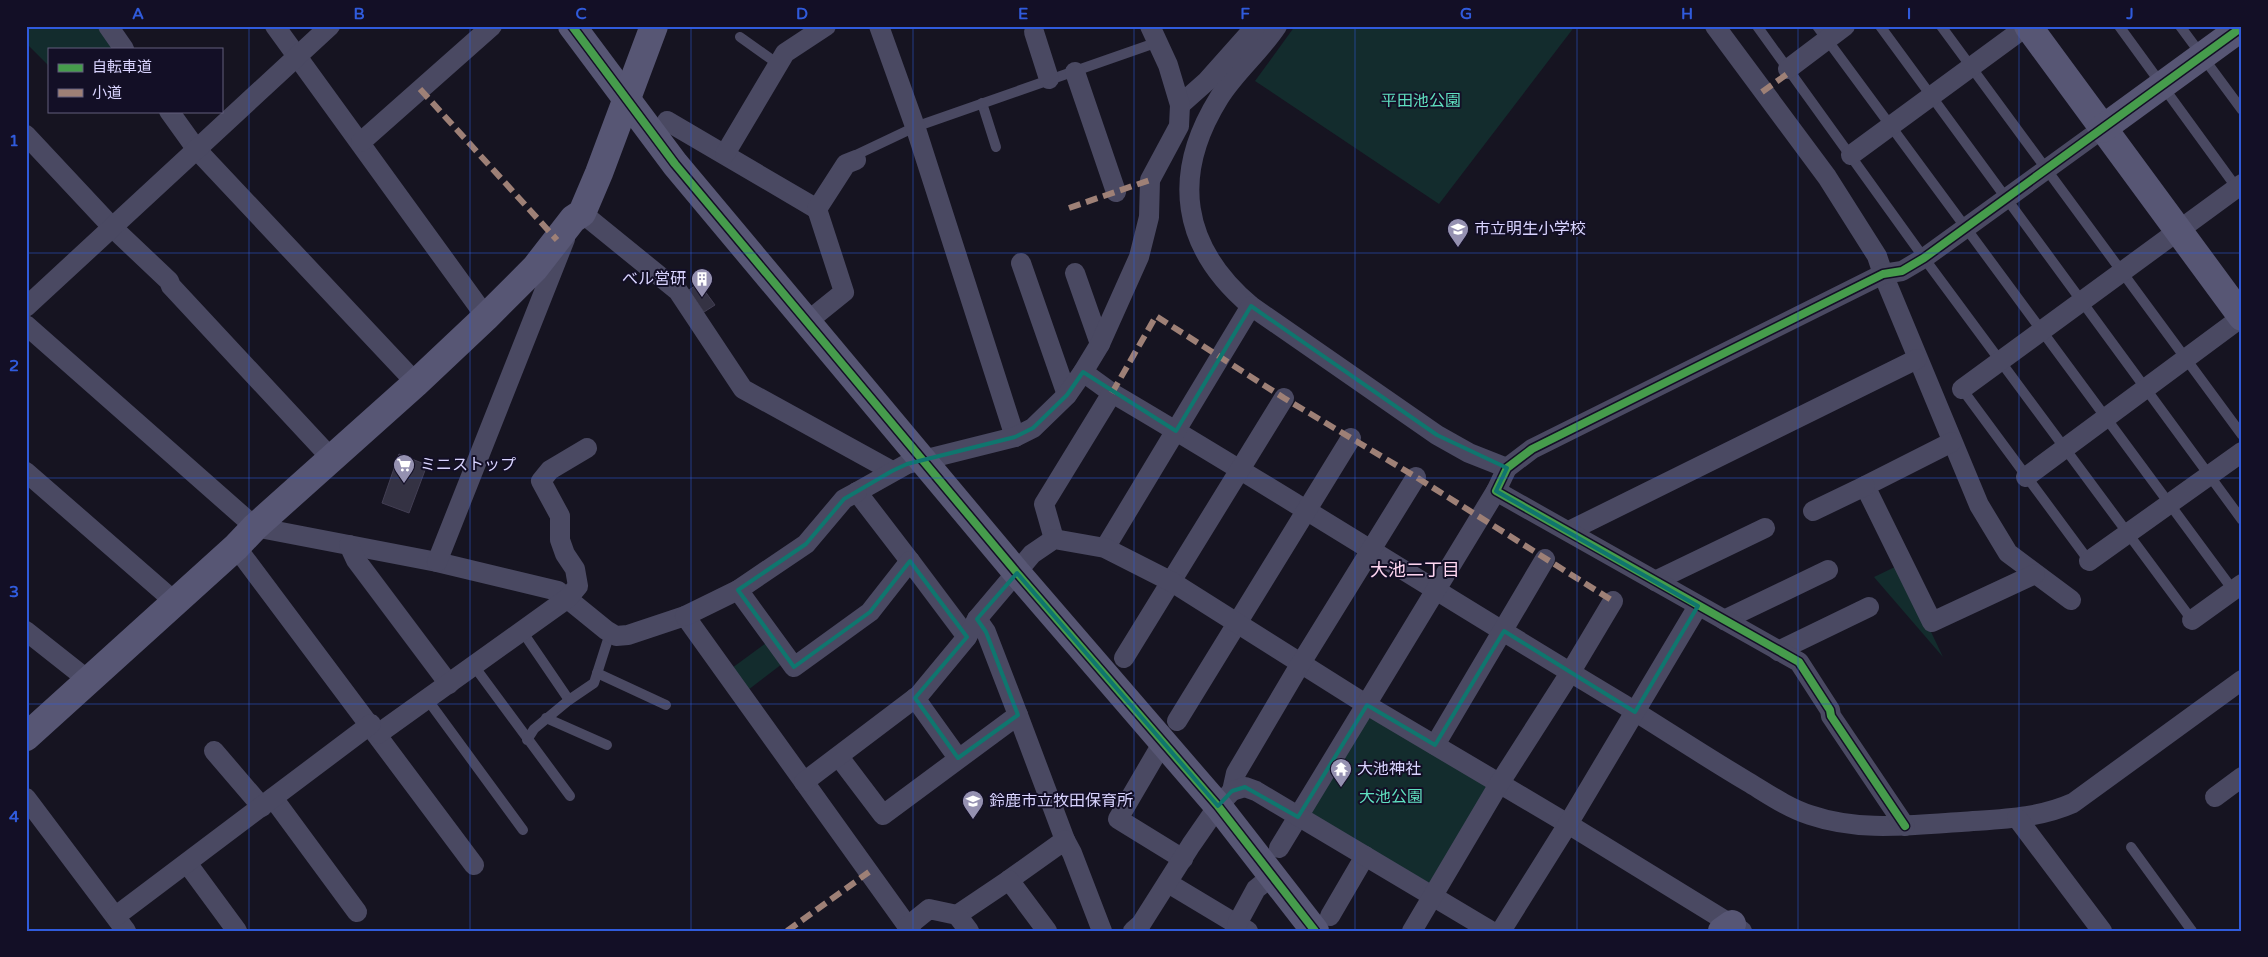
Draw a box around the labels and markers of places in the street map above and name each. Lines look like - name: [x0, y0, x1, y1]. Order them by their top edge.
- school or university icon: 市立明生小学校: [1446, 217, 1470, 248]
- place label: 市立明生小学校: [1474, 219, 1586, 239]
- building icon: べル営研: [690, 267, 714, 298]
- place label: べル営研: [622, 269, 686, 289]
- supermarket icon: ミニストップ: [392, 453, 416, 484]
- place label: ミニストップ: [420, 455, 516, 475]
- temple icon: 大池神社: [1329, 757, 1353, 788]
- place label: 大池神社: [1357, 759, 1421, 779]
- school or university icon: 鈴鹿市立牧田保育所: [961, 789, 985, 820]
- place label: 鈴鹿市立牧田保育所: [989, 791, 1133, 811]

